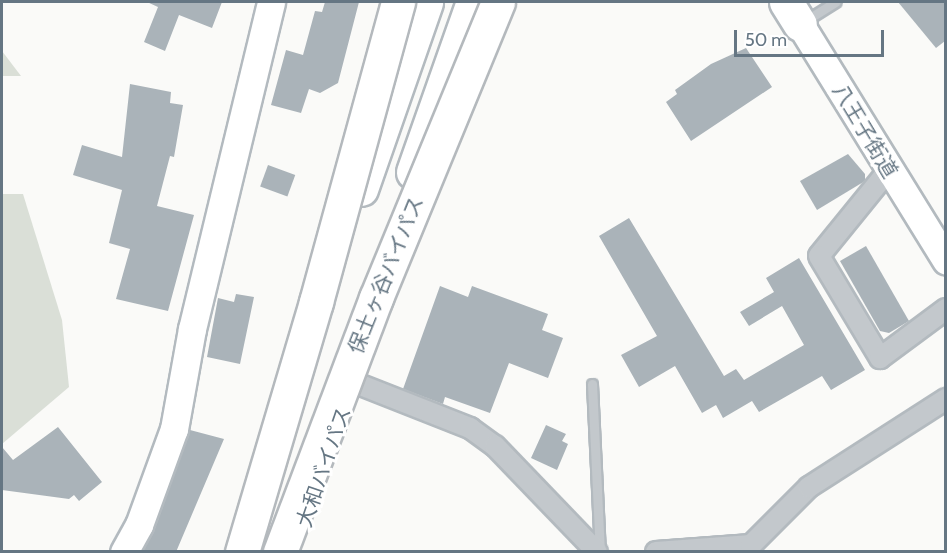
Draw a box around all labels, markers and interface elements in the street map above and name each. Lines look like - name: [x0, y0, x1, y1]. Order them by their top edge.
- scale bar: [737, 18, 887, 56]
- text: 50 m: [745, 29, 787, 51]
- street label: 八王子街道: [827, 80, 903, 182]
- street label: 保土ヶ谷バイパス: [343, 192, 429, 358]
- street label: 大和バイパス: [292, 403, 356, 531]

